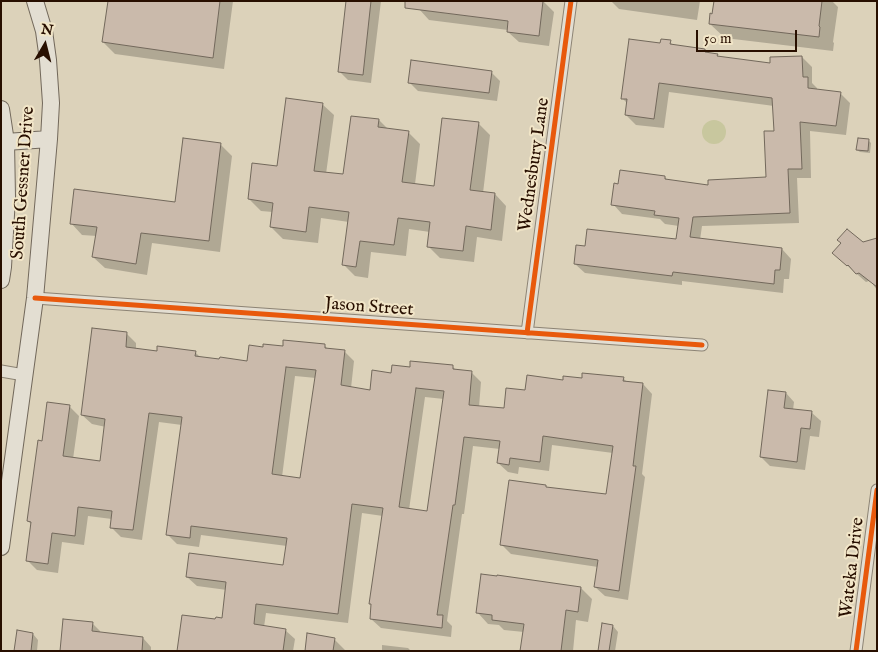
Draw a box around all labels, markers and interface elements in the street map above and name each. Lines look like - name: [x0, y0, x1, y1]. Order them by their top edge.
- north arrow: [20, 20, 70, 70]
- text: N: [40, 20, 54, 40]
- scale bar: [698, 20, 799, 52]
- text: 50 m: [704, 29, 732, 48]
- street label: Wednesbury Lane: [515, 97, 555, 233]
- street label: South Gessner Drive: [8, 106, 40, 260]
- street label: Jason Street: [324, 294, 414, 322]
- street label: Wateka Drive: [836, 516, 870, 620]

